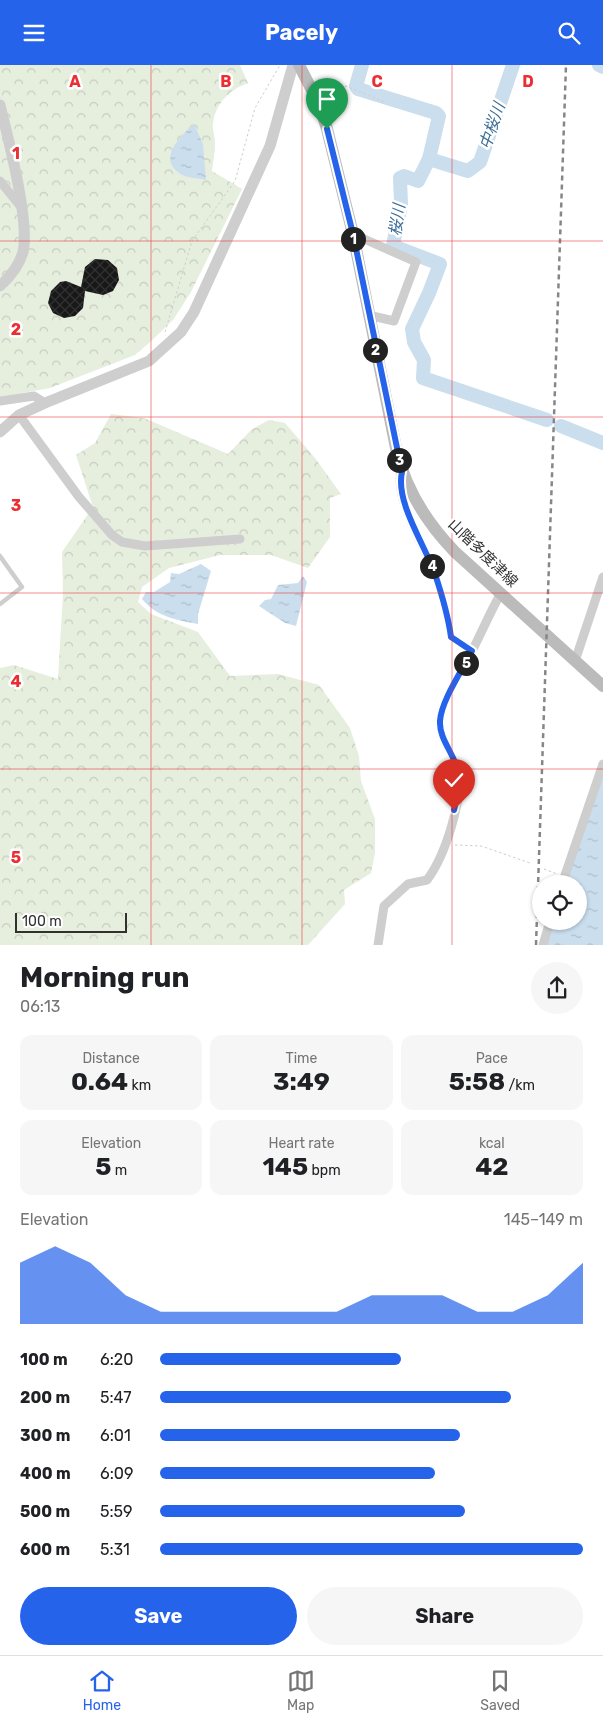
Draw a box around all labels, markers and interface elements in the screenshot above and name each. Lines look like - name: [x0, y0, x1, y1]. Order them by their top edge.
- icon: menu: [20, 19, 48, 47]
- text: Pacely: [265, 19, 338, 46]
- icon: search: [555, 19, 583, 47]
- text: A: [69, 72, 81, 91]
- text: B: [220, 72, 232, 91]
- text: C: [371, 72, 383, 91]
- text: D: [522, 72, 534, 91]
- pin: [306, 78, 348, 129]
- icon: arrive: [313, 85, 341, 113]
- water label: 中桜川: [475, 98, 509, 152]
- text: 1: [12, 144, 20, 163]
- water label: 桜川: [385, 201, 409, 237]
- pin: 1: [340, 227, 366, 251]
- text: 1: [350, 231, 357, 248]
- text: 2: [11, 320, 21, 339]
- pin: 2: [362, 337, 388, 363]
- text: 2: [371, 342, 380, 359]
- pin: 3: [386, 447, 412, 473]
- text: 3: [395, 452, 404, 469]
- text: 3: [11, 496, 21, 515]
- street label: 山階多度津線: [444, 515, 522, 591]
- pin: 4: [420, 553, 444, 579]
- text: 4: [428, 558, 437, 575]
- pin: 5: [454, 651, 478, 675]
- text: 5: [462, 655, 471, 672]
- text: 4: [11, 672, 22, 691]
- pin: [433, 759, 475, 810]
- icon: check: [440, 766, 468, 794]
- text: 5: [11, 848, 21, 867]
- map controls: [532, 875, 587, 930]
- button: locate: [532, 875, 587, 930]
- scale bar: [15, 910, 128, 933]
- text: 100 m: [22, 913, 62, 930]
- text: Morning run: [20, 961, 189, 994]
- button: share: [531, 962, 583, 1014]
- text: 06:13: [20, 997, 60, 1016]
- text: Distance: [82, 1050, 140, 1067]
- text: Time: [286, 1050, 317, 1067]
- text: Pace: [476, 1050, 508, 1067]
- text: 0.64: [71, 1067, 128, 1096]
- text: 3:49: [273, 1067, 330, 1096]
- text: 5:58: [449, 1067, 505, 1096]
- text: km: [128, 1077, 151, 1094]
- text: /km: [505, 1077, 535, 1094]
- text: Elevation: [81, 1135, 141, 1152]
- text: Heart rate: [269, 1135, 334, 1152]
- text: kcal: [479, 1135, 505, 1152]
- text: 5: [95, 1152, 111, 1181]
- text: 145: [262, 1152, 308, 1181]
- text: 42: [475, 1152, 508, 1181]
- text: m: [111, 1162, 127, 1179]
- text: bpm: [308, 1162, 341, 1179]
- text: Elevation: [20, 1210, 89, 1229]
- text: 145–149 m: [504, 1210, 583, 1229]
- text: 100 m: [20, 1350, 68, 1369]
- text: 6:20: [100, 1350, 133, 1369]
- text: 200 m: [20, 1388, 70, 1407]
- text: 5:47: [100, 1388, 131, 1407]
- text: 300 m: [20, 1426, 70, 1445]
- text: 6:01: [100, 1426, 131, 1445]
- text: 400 m: [20, 1464, 71, 1483]
- text: 6:09: [100, 1464, 133, 1483]
- text: 500 m: [20, 1502, 70, 1521]
- text: 5:59: [100, 1502, 133, 1521]
- text: 600 m: [20, 1540, 70, 1559]
- text: 5:31: [100, 1540, 130, 1559]
- button: Save: [20, 1587, 297, 1645]
- button: Share: [307, 1587, 583, 1645]
- tab: Home: [83, 1667, 121, 1714]
- tab: Map: [287, 1667, 315, 1714]
- tab: Saved: [480, 1667, 520, 1714]

